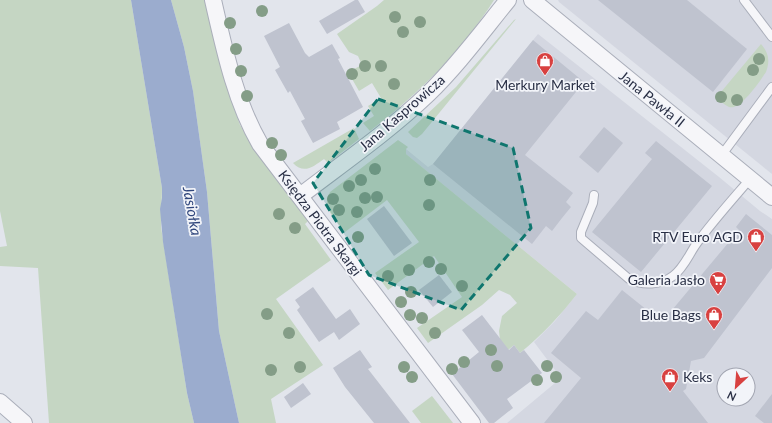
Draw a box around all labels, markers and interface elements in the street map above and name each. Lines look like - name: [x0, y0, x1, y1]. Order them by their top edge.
- shop icon: Merkury Market: [535, 51, 555, 76]
- street label: Jana Pawła II: [616, 67, 689, 130]
- street label: Jana Kasprowicza: [355, 71, 448, 154]
- place label: Merkury Market: [495, 76, 595, 93]
- street label: Księdza Piotra Skargi: [275, 166, 366, 279]
- water label: Jasiołka: [180, 184, 206, 237]
- shop icon: RTV Euro AGD: [746, 227, 766, 252]
- place label: RTV Euro AGD: [652, 228, 743, 245]
- supermarket icon: Galeria Jasło: [708, 270, 728, 295]
- place label: Galeria Jasło: [628, 271, 705, 288]
- shop icon: Blue Bags: [704, 305, 724, 330]
- place label: Blue Bags: [641, 306, 701, 323]
- shop icon: Keks: [660, 367, 680, 392]
- north arrow: [716, 367, 756, 407]
- place label: Keks: [683, 368, 712, 385]
- text: N: [725, 389, 738, 404]

